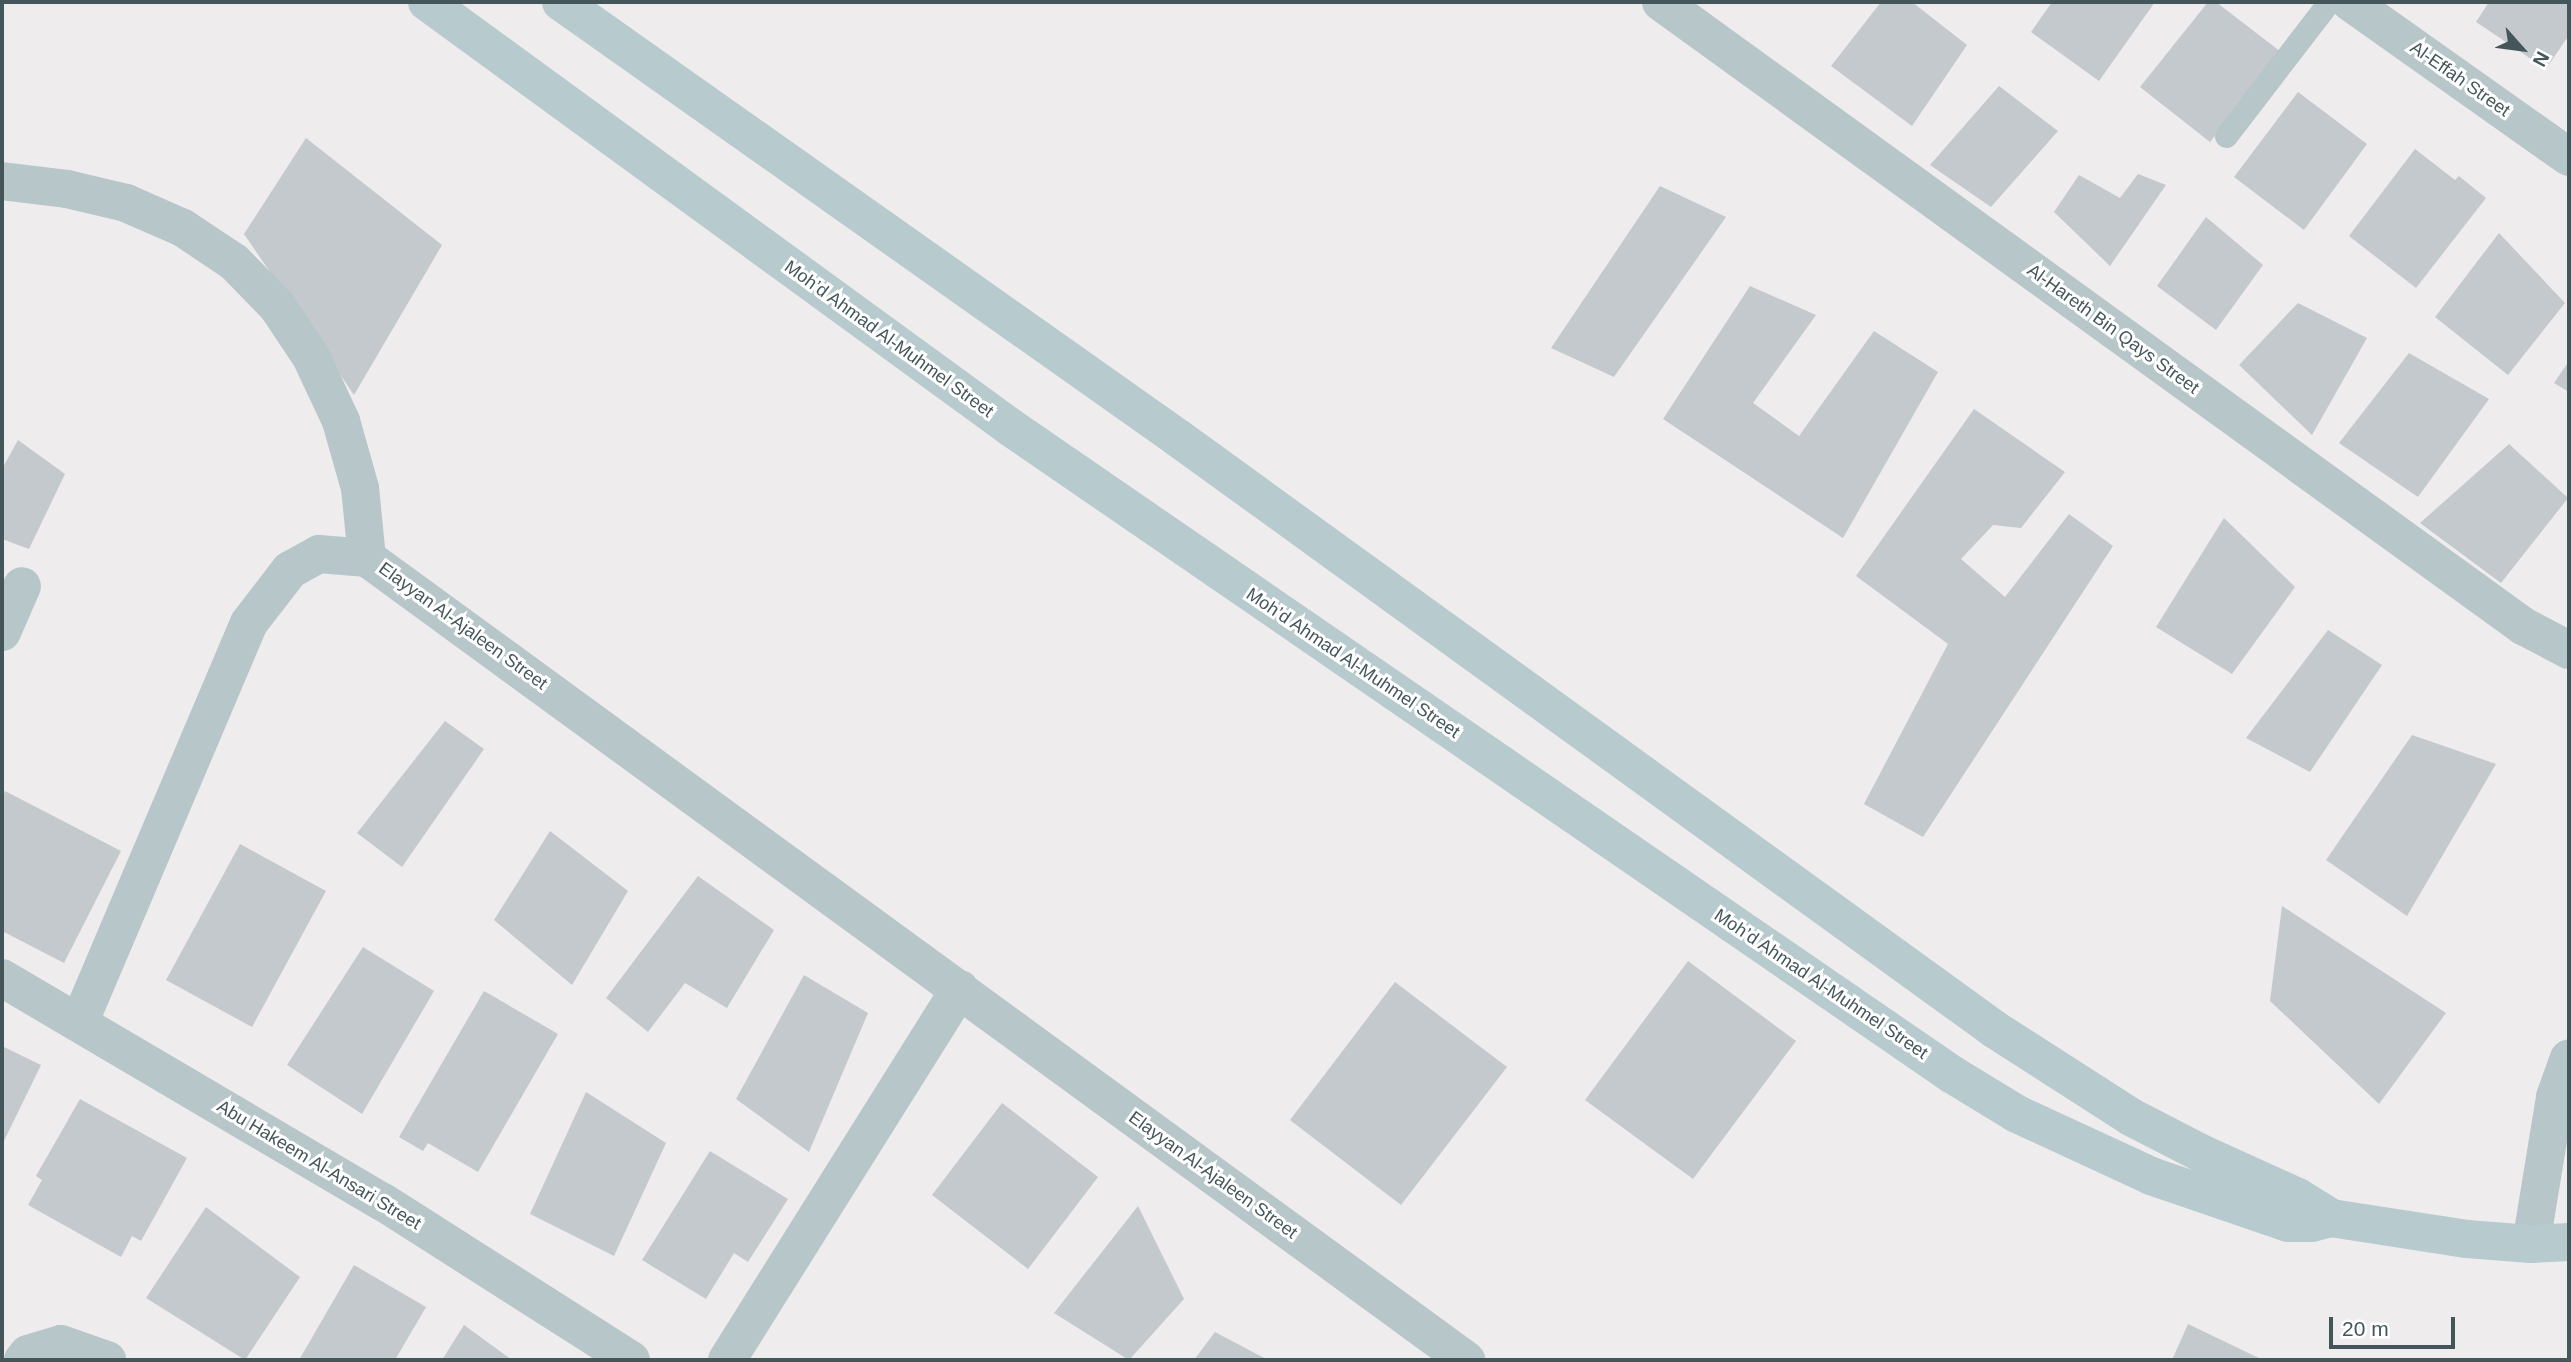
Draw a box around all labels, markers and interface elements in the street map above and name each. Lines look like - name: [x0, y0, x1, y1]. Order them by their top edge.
- north arrow: [2487, 14, 2557, 84]
- street label: Al-Effah Street: [2406, 37, 2514, 121]
- text: N: [2528, 48, 2553, 70]
- street label: Moh’d Ahmad Al-Muhmel Street: [779, 255, 999, 423]
- street label: Al-Hareth Bin Qays Street: [2023, 259, 2203, 399]
- street label: Elayyan Al-Ajaleen Street: [374, 557, 552, 695]
- street label: Moh’d Ahmad Al-Muhmel Street: [1241, 583, 1465, 743]
- street label: Moh’d Ahmad Al-Muhmel Street: [1709, 904, 1933, 1064]
- street label: Abu Hakeem Al-Ansari Street: [213, 1095, 425, 1235]
- street label: Elayyan Al-Ajaleen Street: [1124, 1106, 1302, 1244]
- scale bar: [2333, 1302, 2459, 1346]
- text: 20 m: [2342, 1317, 2389, 1340]

